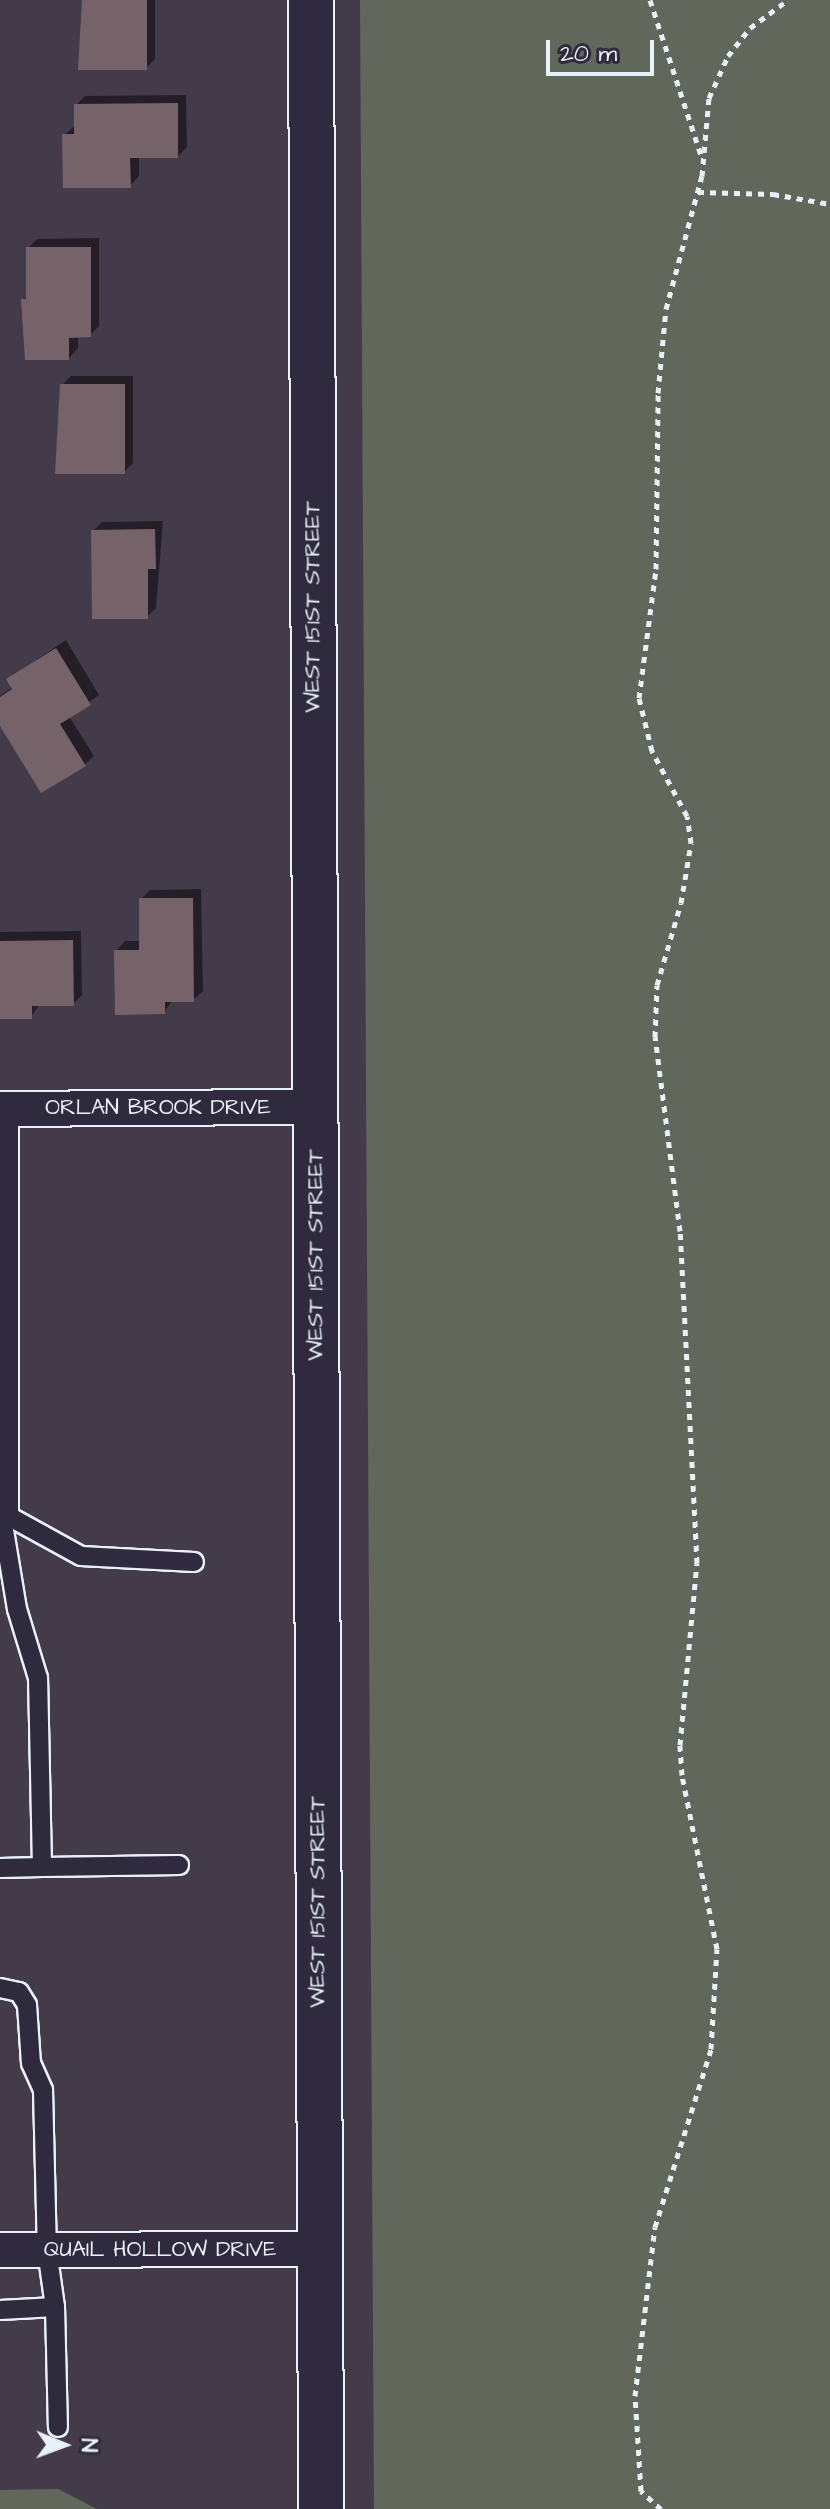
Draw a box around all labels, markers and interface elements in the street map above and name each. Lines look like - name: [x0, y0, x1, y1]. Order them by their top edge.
- scale bar: [550, 24, 658, 74]
- text: 20 m: [560, 37, 617, 71]
- street label: WEST 151ST STREET: [300, 501, 326, 713]
- street label: ORLAN BROOK DRIVE: [45, 1095, 271, 1121]
- street label: WEST 151ST STREET: [303, 1149, 329, 1361]
- street label: WEST 151ST STREET: [305, 1796, 331, 2008]
- street label: QUAIL HOLLOW DRIVE: [44, 2237, 276, 2263]
- north arrow: [24, 2405, 104, 2485]
- text: N: [73, 2438, 104, 2453]

